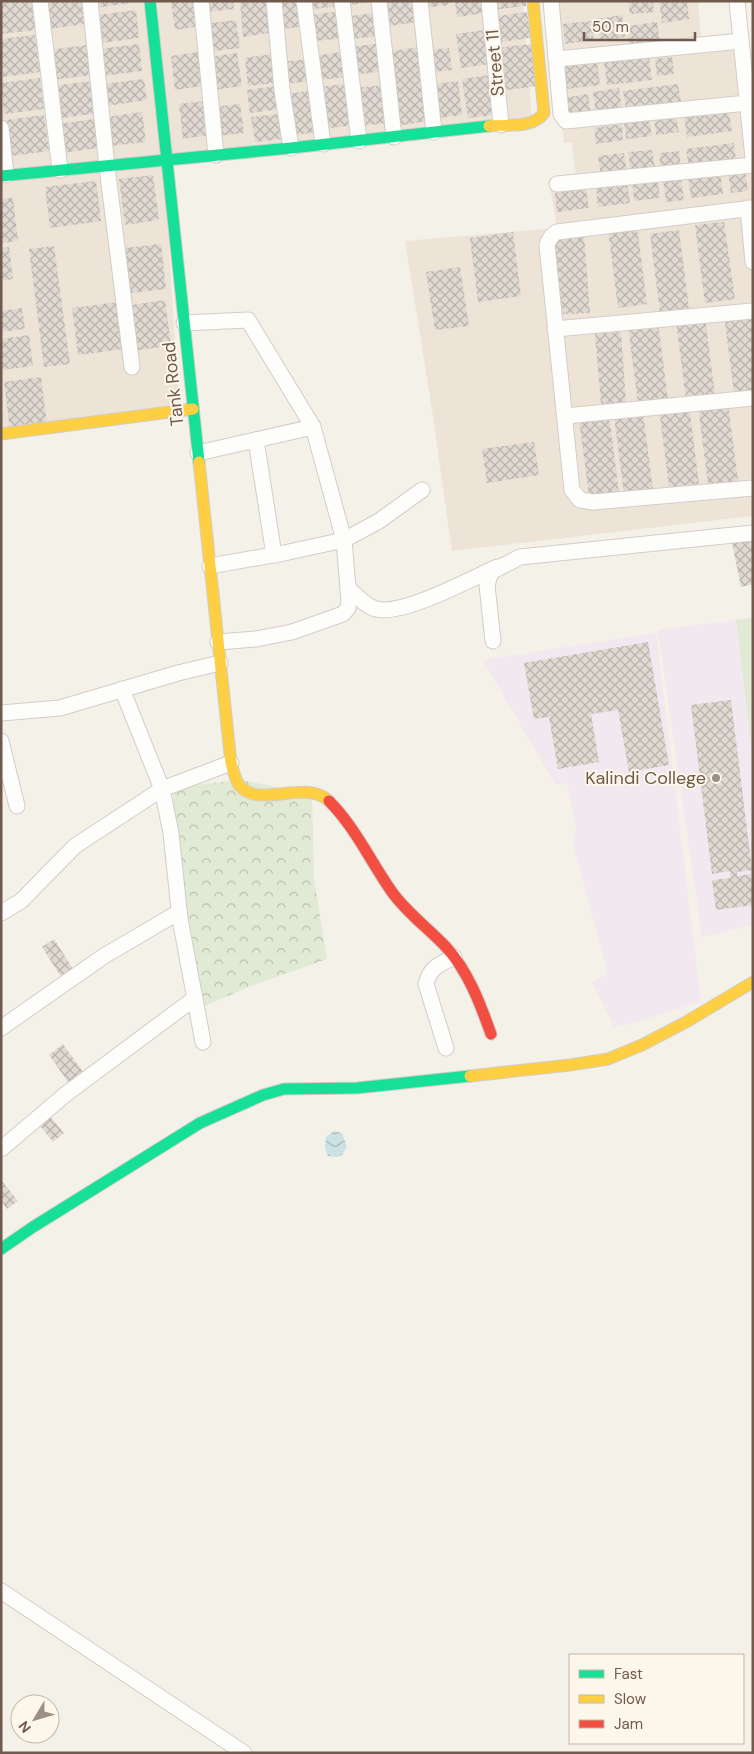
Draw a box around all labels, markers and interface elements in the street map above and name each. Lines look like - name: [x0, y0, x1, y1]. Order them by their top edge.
- scale bar: [584, 10, 695, 42]
- text: 50 m: [592, 17, 629, 37]
- street label: Street 11: [480, 29, 510, 97]
- street label: Tank Road: [157, 341, 189, 427]
- place label: Kalindi College: [585, 766, 706, 790]
- marker: Kalindi College: [710, 772, 722, 784]
- legend: [569, 1654, 744, 1744]
- text: Fast: [614, 1664, 643, 1684]
- text: Slow: [614, 1689, 647, 1709]
- north arrow: [10, 1694, 60, 1744]
- text: Jam: [614, 1714, 643, 1734]
- text: N: [15, 1717, 35, 1737]

